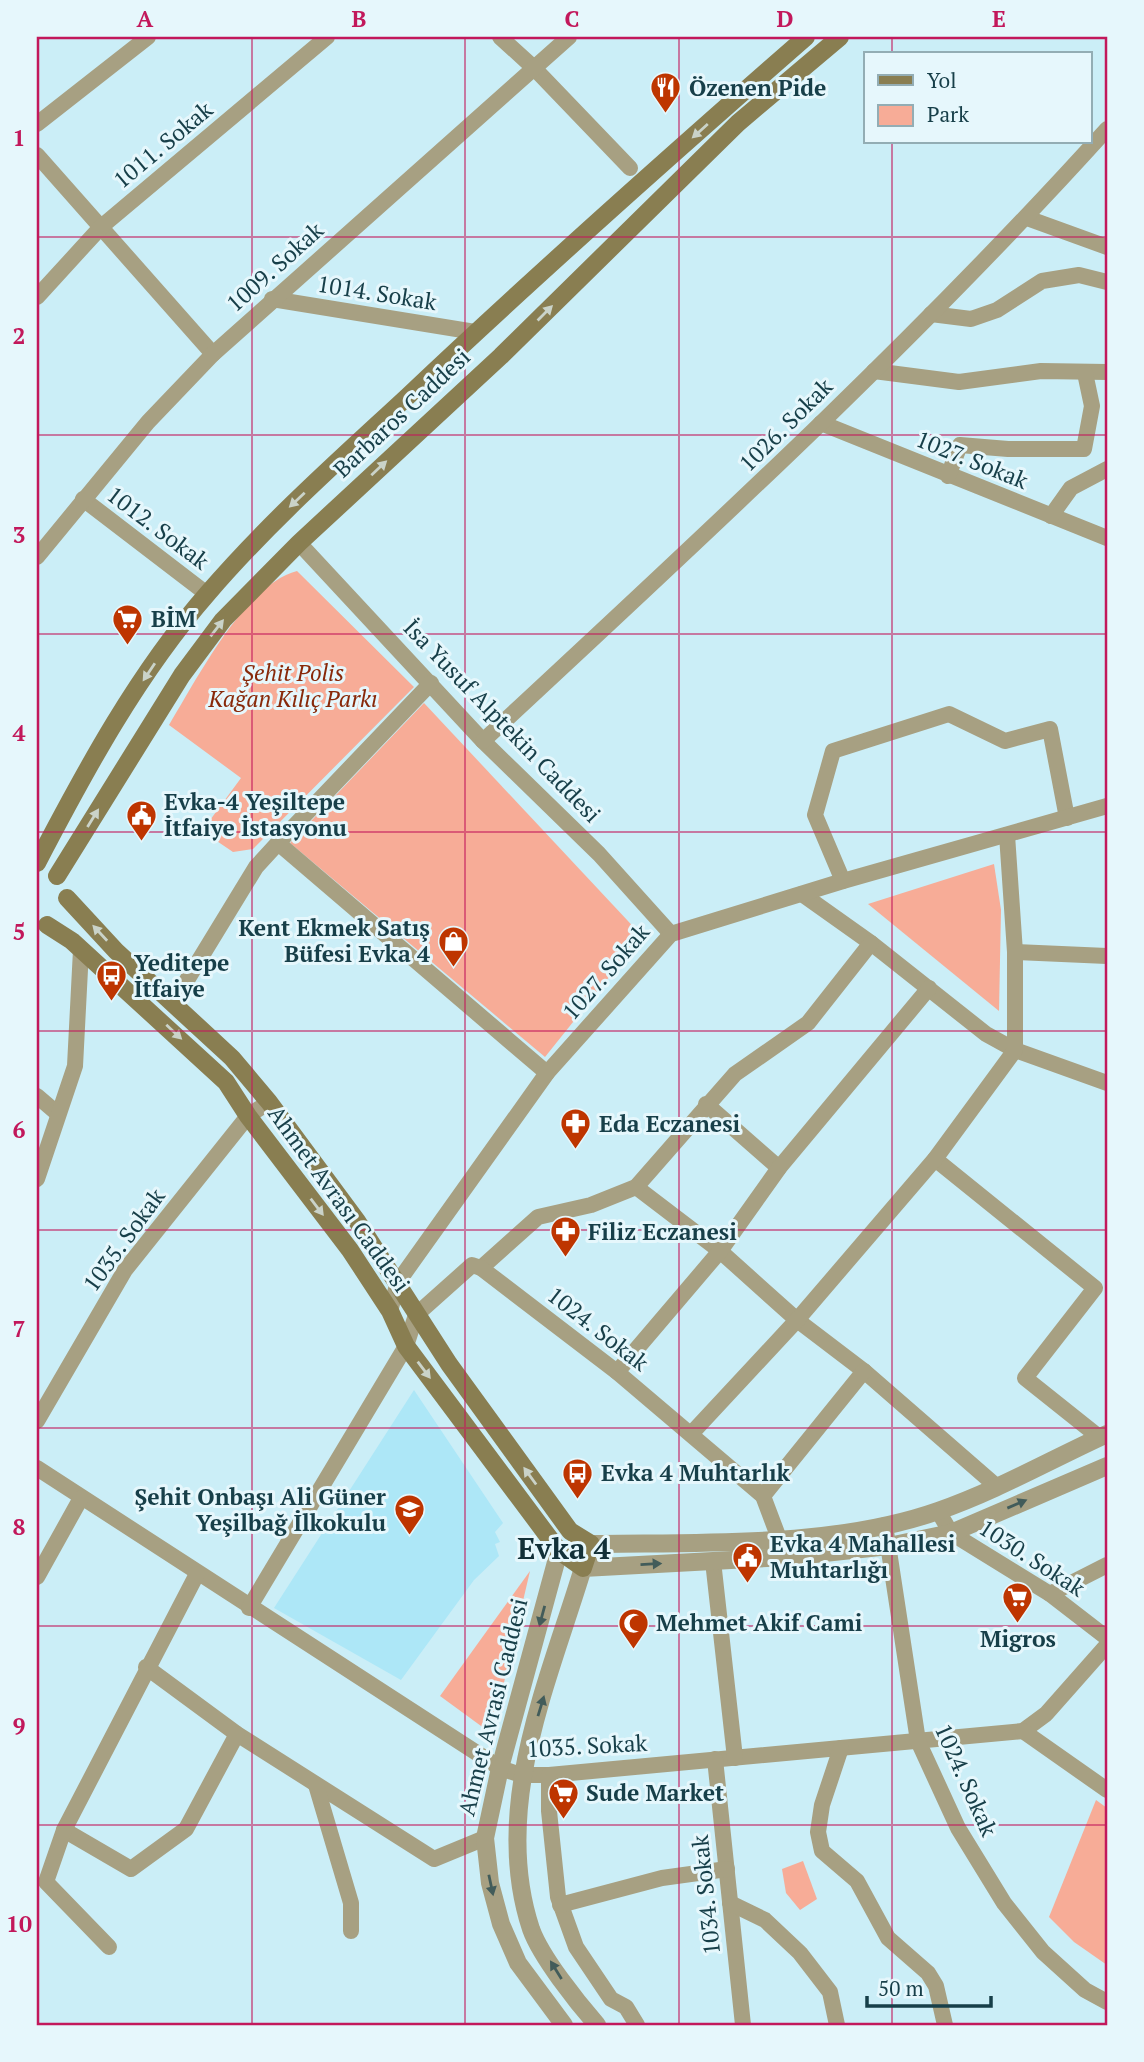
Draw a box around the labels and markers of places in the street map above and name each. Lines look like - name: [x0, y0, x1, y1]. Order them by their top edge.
- restaurant icon: Özenen Pide: [649, 71, 683, 115]
- place label: Özenen Pide: [689, 72, 826, 103]
- supermarket icon: BİM: [111, 602, 145, 646]
- place label: BİM: [151, 603, 196, 634]
- place label: Evka-4 Yeşiltepe İtfaiye İstasyonu: [164, 786, 347, 843]
- public building icon: Evka-4 Yeşiltepe İtfaiye İstasyonu: [124, 798, 158, 842]
- place label: Kent Ekmek Satış Büfesi Evka 4: [239, 912, 430, 969]
- shop icon: Kent Ekmek Satış Büfesi Evka 4: [436, 924, 470, 968]
- place label: Yeditepe İtfaiye: [134, 947, 229, 1004]
- bus stop icon: Yeditepe İtfaiye: [94, 959, 128, 1003]
- pharmacy icon: Eda Eczanesi: [559, 1107, 593, 1151]
- place label: Eda Eczanesi: [599, 1108, 741, 1139]
- pharmacy icon: Filiz Eczanesi: [548, 1215, 582, 1259]
- place label: Filiz Eczanesi: [588, 1216, 737, 1247]
- bus stop icon: Evka 4 Muhtarlık: [561, 1456, 595, 1500]
- place label: Evka 4 Muhtarlık: [601, 1457, 791, 1488]
- place label: Şehit Onbaşı Ali Güner Yeşilbağ İlkokulu: [134, 1481, 386, 1538]
- school or university icon: Şehit Onbaşı Ali Güner Yeşilbağ İlkokulu: [392, 1493, 426, 1537]
- place label: Evka 4 Mahallesi Muhtarlığı: [770, 1528, 956, 1585]
- public building icon: Evka 4 Mahallesi Muhtarlığı: [730, 1540, 764, 1584]
- supermarket icon: Migros: [1001, 1581, 1035, 1625]
- mosque icon: Mehmet Akif Cami: [616, 1606, 650, 1650]
- place label: Mehmet Akif Cami: [656, 1607, 863, 1638]
- place label: Migros: [980, 1623, 1056, 1654]
- supermarket icon: Sude Market: [546, 1776, 580, 1820]
- place label: Sude Market: [586, 1777, 724, 1808]

